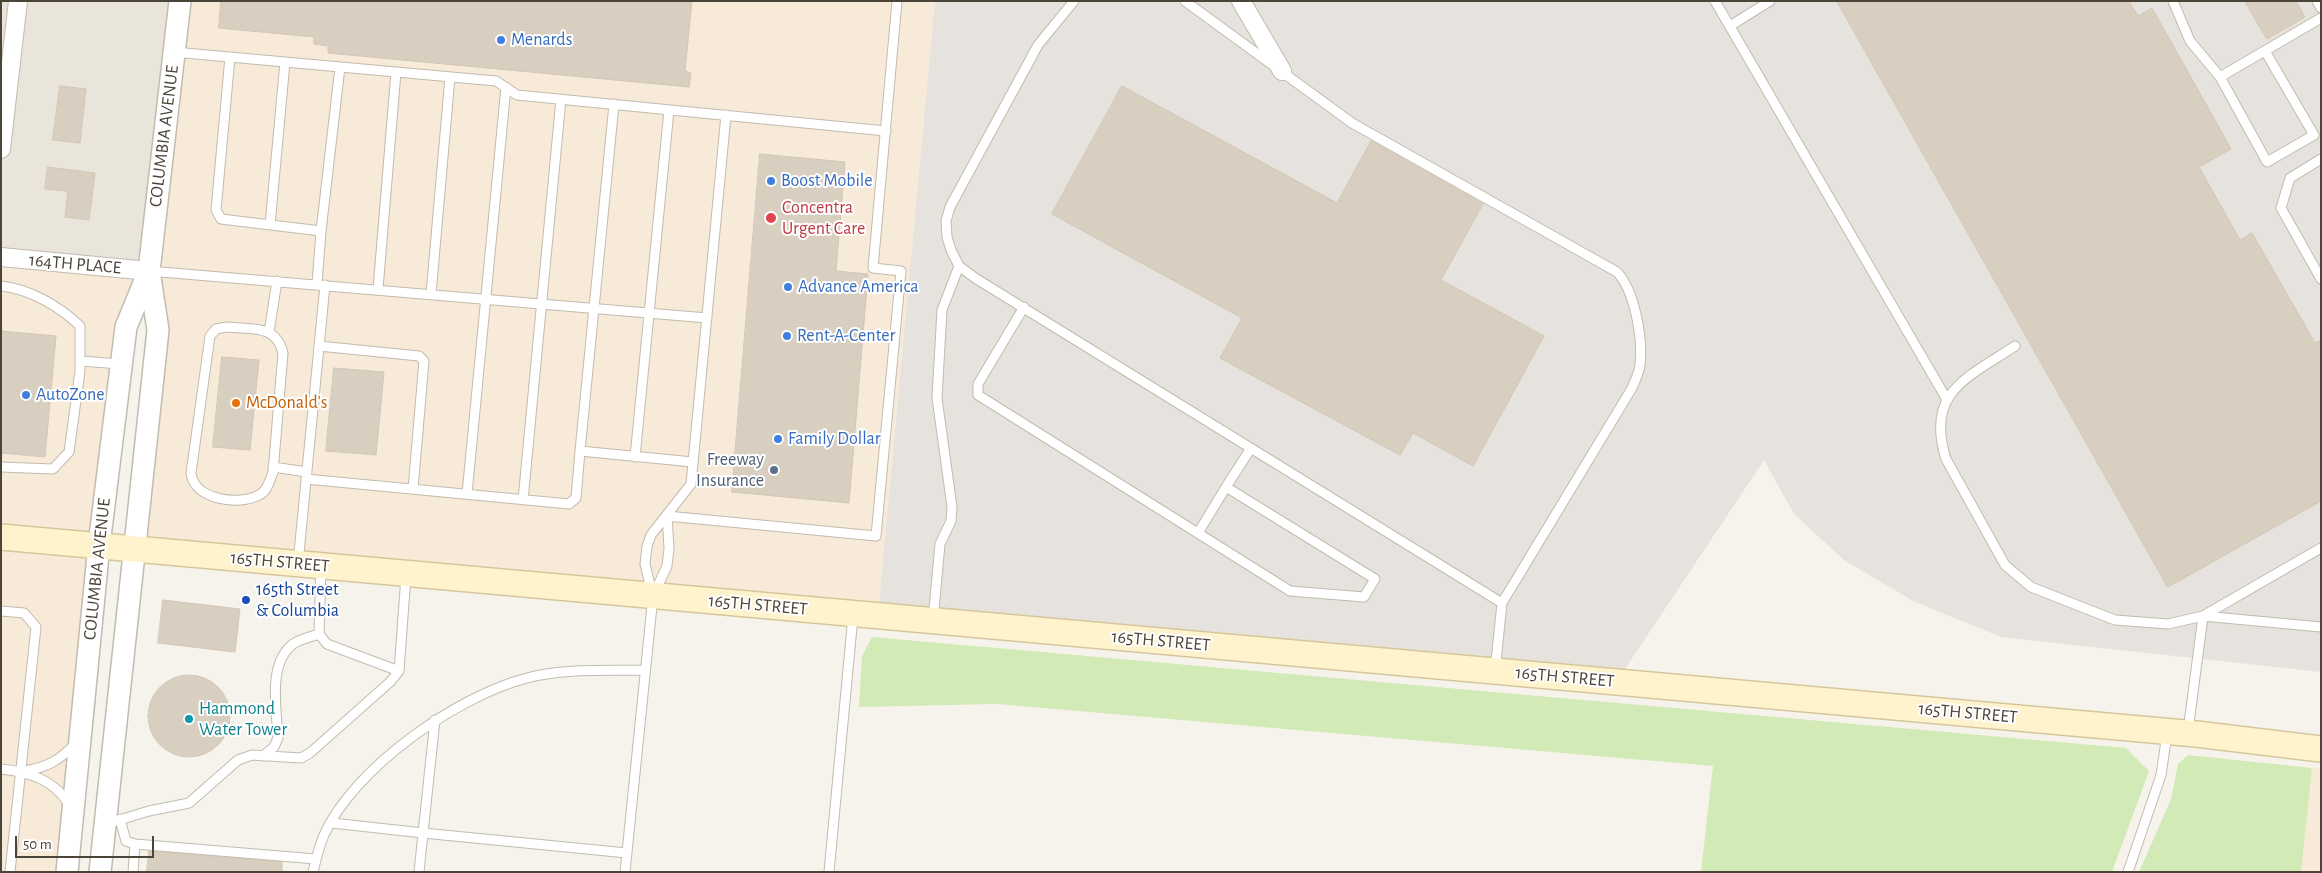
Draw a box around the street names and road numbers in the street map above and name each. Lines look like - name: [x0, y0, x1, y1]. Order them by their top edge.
- street label: COLUMBIA AVENUE: [145, 64, 183, 208]
- street label: 164TH PLACE: [28, 249, 122, 279]
- street label: COLUMBIA AVENUE: [79, 497, 115, 641]
- street label: 165TH STREET: [230, 547, 330, 577]
- street label: 165TH STREET: [708, 590, 808, 620]
- street label: 165TH STREET: [1111, 626, 1211, 656]
- street label: 165TH STREET: [1515, 662, 1615, 692]
- street label: 165TH STREET: [1918, 698, 2018, 728]

